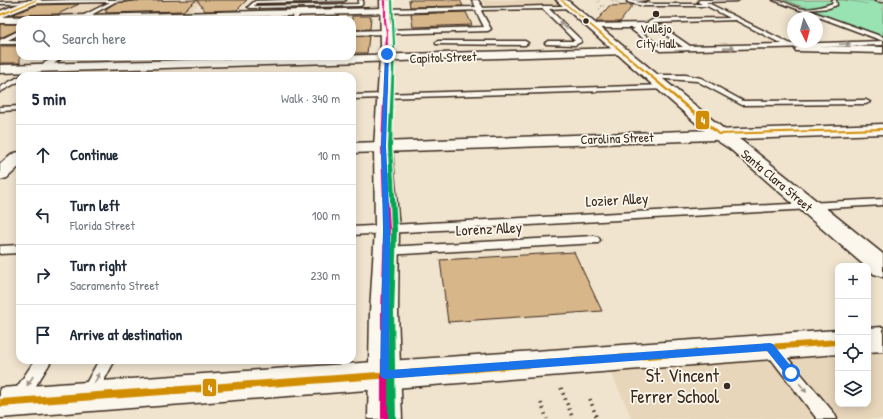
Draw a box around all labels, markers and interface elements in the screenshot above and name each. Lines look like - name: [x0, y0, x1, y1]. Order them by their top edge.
- marker: Vallejo City Hall: [651, 9, 661, 19]
- north arrow: [787, 12, 823, 48]
- search box: [16, 16, 356, 60]
- unlabelled marker: [581, 16, 591, 26]
- place label: Vallejo City Hall: [636, 19, 676, 52]
- one-way arrow: [558, 21, 568, 30]
- icon: search: [30, 27, 52, 49]
- text: Search here: [62, 28, 126, 49]
- one-way arrow: [839, 41, 852, 47]
- one-way arrow: [723, 44, 735, 51]
- route end: [378, 45, 396, 63]
- street label: Capitol Street: [409, 47, 477, 67]
- text: 5 min: [32, 87, 66, 110]
- text: Walk · 340 m: [281, 89, 340, 107]
- line badge: 4: [695, 110, 710, 130]
- text: 4: [701, 113, 705, 127]
- street label: Carolina Street: [580, 128, 654, 148]
- icon: ahead: [32, 144, 54, 166]
- text: Continue: [70, 144, 118, 165]
- street label: Santa Clara Street: [737, 145, 817, 216]
- text: 10 m: [318, 146, 340, 164]
- street label: Lozier Alley: [585, 187, 649, 212]
- text: Turn left: [70, 195, 120, 216]
- icon: left: [32, 204, 54, 226]
- text: 100 m: [312, 206, 340, 224]
- text: Florida Street: [70, 216, 135, 234]
- street label: Lorenz Alley: [455, 216, 523, 241]
- text: Turn right: [70, 255, 126, 276]
- map controls: [835, 263, 871, 407]
- button: +: [835, 263, 871, 299]
- icon: right: [32, 264, 54, 286]
- text: 230 m: [310, 266, 340, 284]
- text: Sacramento Street: [70, 276, 159, 294]
- button: −: [835, 299, 871, 335]
- icon: arrive: [32, 324, 54, 346]
- text: Arrive at destination: [70, 324, 182, 345]
- button: locate: [835, 335, 871, 371]
- place label: St. Vincent Ferrer School: [630, 363, 720, 409]
- route start: [782, 364, 800, 382]
- button: layers: [835, 371, 871, 407]
- one-way arrow: [94, 372, 100, 384]
- one-way arrow: [26, 376, 34, 386]
- line badge: 4: [202, 378, 217, 397]
- text: 4: [208, 381, 212, 395]
- marker: St. Vincent Ferrer School: [722, 381, 732, 391]
- one-way arrow: [799, 383, 807, 394]

